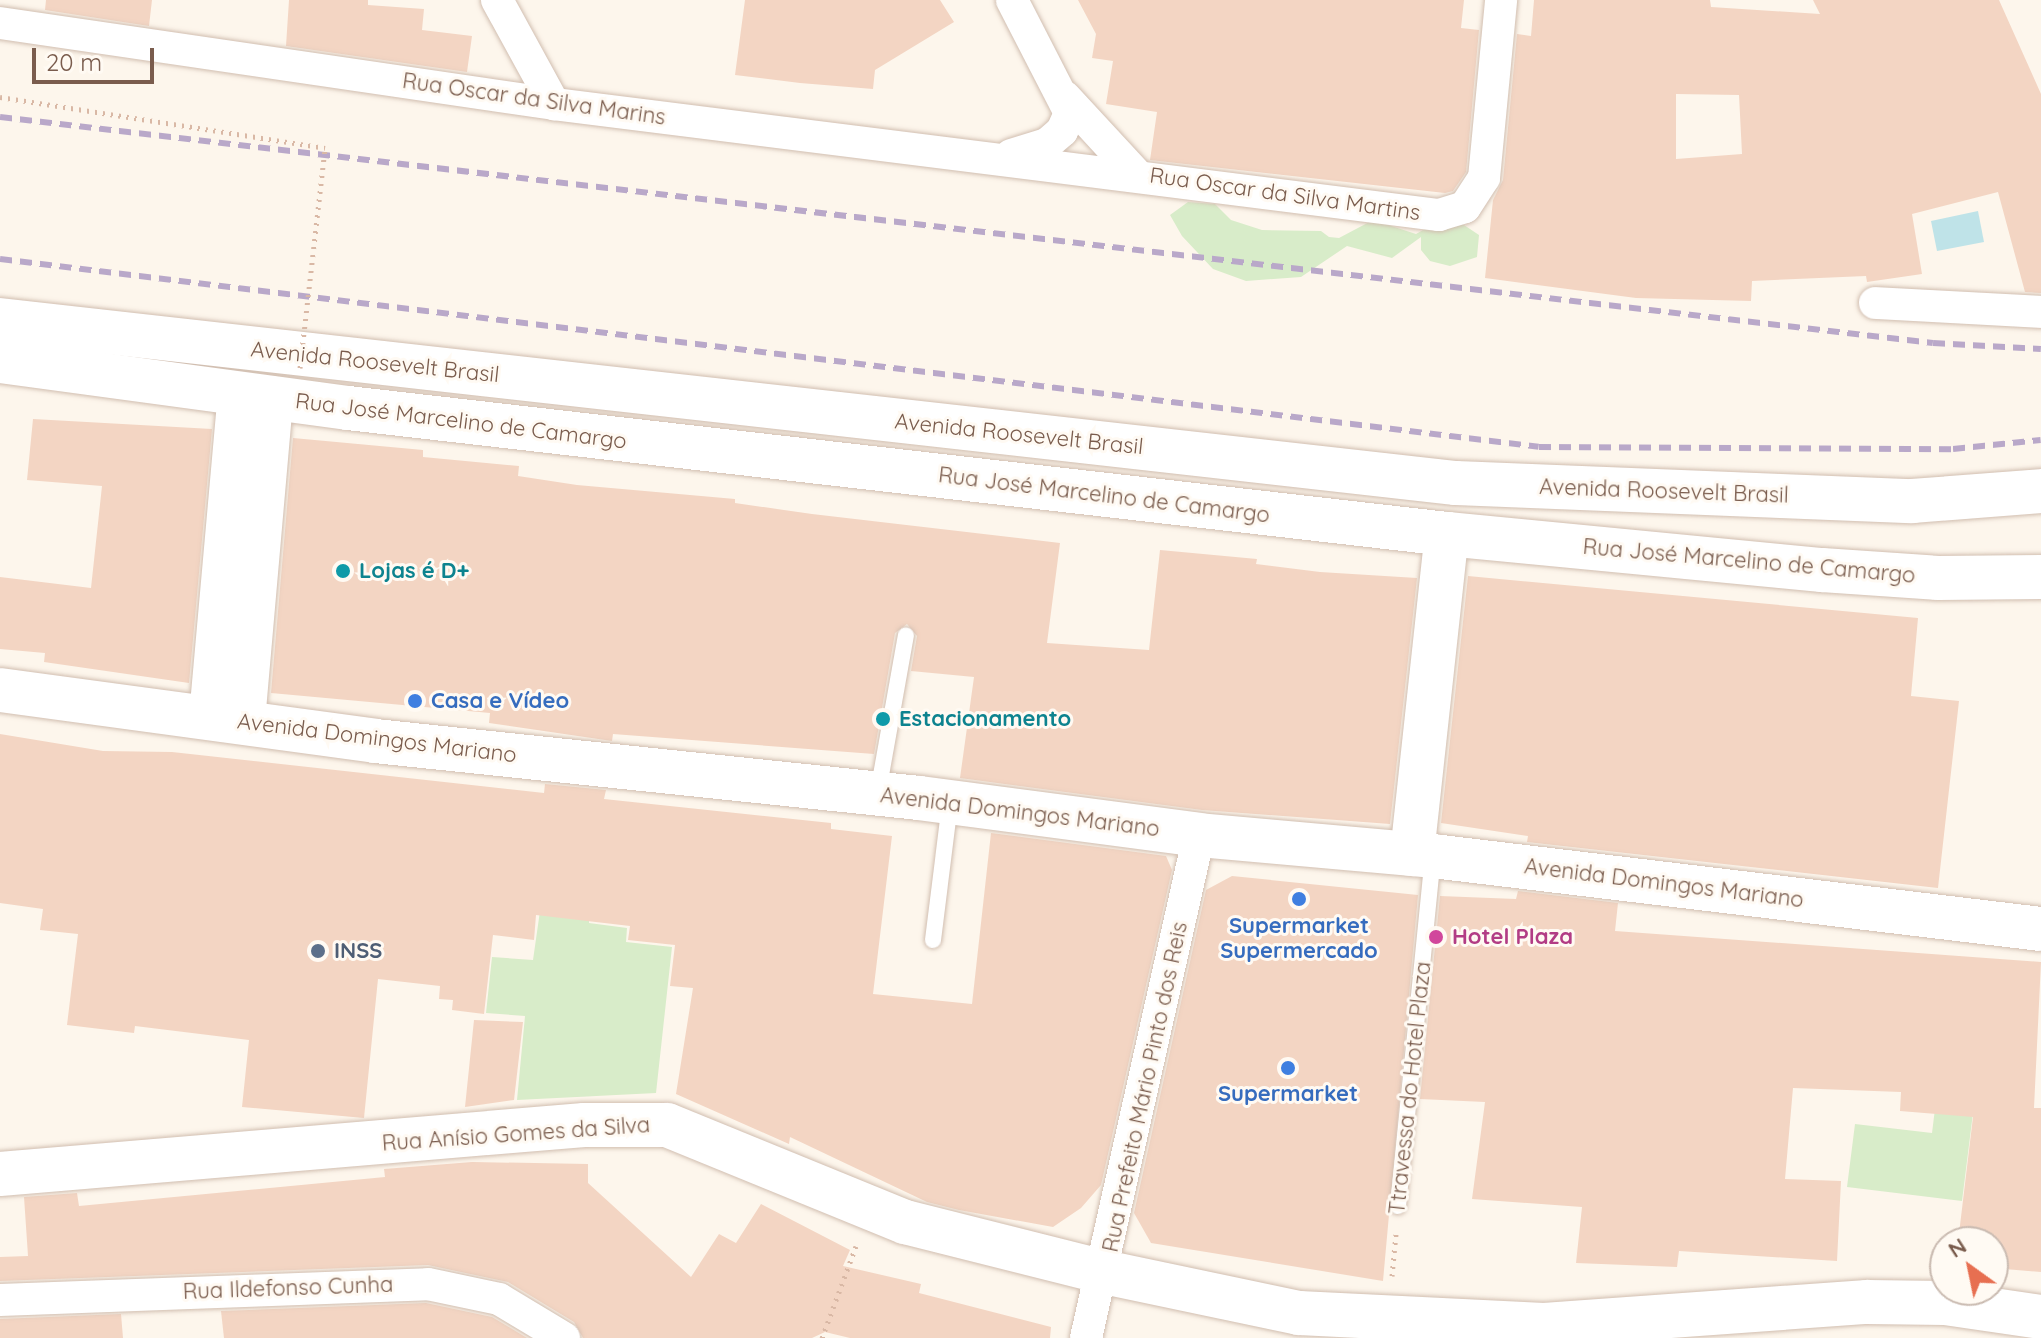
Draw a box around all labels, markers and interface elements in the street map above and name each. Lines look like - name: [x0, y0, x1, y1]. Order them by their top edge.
- scale bar: [36, 32, 158, 82]
- text: 20 m: [46, 47, 102, 77]
- street label: Rua Oscar da Silva Marins: [401, 67, 667, 131]
- street label: Rua Oscar da Silva Martins: [1148, 162, 1422, 226]
- street label: Avenida Roosevelt Brasil: [249, 336, 501, 388]
- street label: Rua José Marcelino de Camargo: [294, 388, 628, 454]
- street label: Avenida Roosevelt Brasil: [893, 408, 1145, 460]
- street label: Rua José Marcelino de Camargo: [937, 462, 1271, 528]
- street label: Avenida Roosevelt Brasil: [1539, 473, 1789, 509]
- street label: Rua José Marcelino de Camargo: [1582, 533, 1916, 589]
- place label: Lojas é D+: [359, 558, 469, 584]
- marker: Lojas é D+: [334, 562, 352, 580]
- place label: Casa e Vídeo: [431, 688, 569, 714]
- marker: Casa e Vídeo: [406, 692, 424, 710]
- place label: Estacionamento: [899, 706, 1071, 732]
- street label: Avenida Domingos Mariano: [236, 708, 518, 768]
- marker: Estacionamento: [874, 710, 892, 728]
- street label: Avenida Domingos Mariano: [879, 782, 1161, 842]
- street label: Avenida Domingos Mariano: [1523, 853, 1805, 913]
- marker: Supermarket Supermercado: [1290, 890, 1308, 908]
- place label: Supermarket Supermercado: [1220, 912, 1378, 964]
- street label: Rua Prefeito Mário Pinto dos Reis: [1097, 919, 1193, 1255]
- place label: Hotel Plaza: [1452, 924, 1573, 950]
- marker: Hotel Plaza: [1427, 928, 1445, 946]
- place label: INSS: [334, 938, 382, 964]
- marker: INSS: [309, 942, 327, 960]
- street label: Ttravessa do Hotel Plaza: [1384, 960, 1436, 1216]
- marker: Supermarket: [1279, 1059, 1297, 1077]
- place label: Supermarket: [1218, 1081, 1358, 1107]
- street label: Rua Anísio Gomes da Silva: [381, 1111, 651, 1157]
- north arrow: [1929, 1226, 2009, 1306]
- text: N: [1943, 1231, 1971, 1264]
- street label: Rua Ildefonso Cunha: [182, 1271, 394, 1305]

